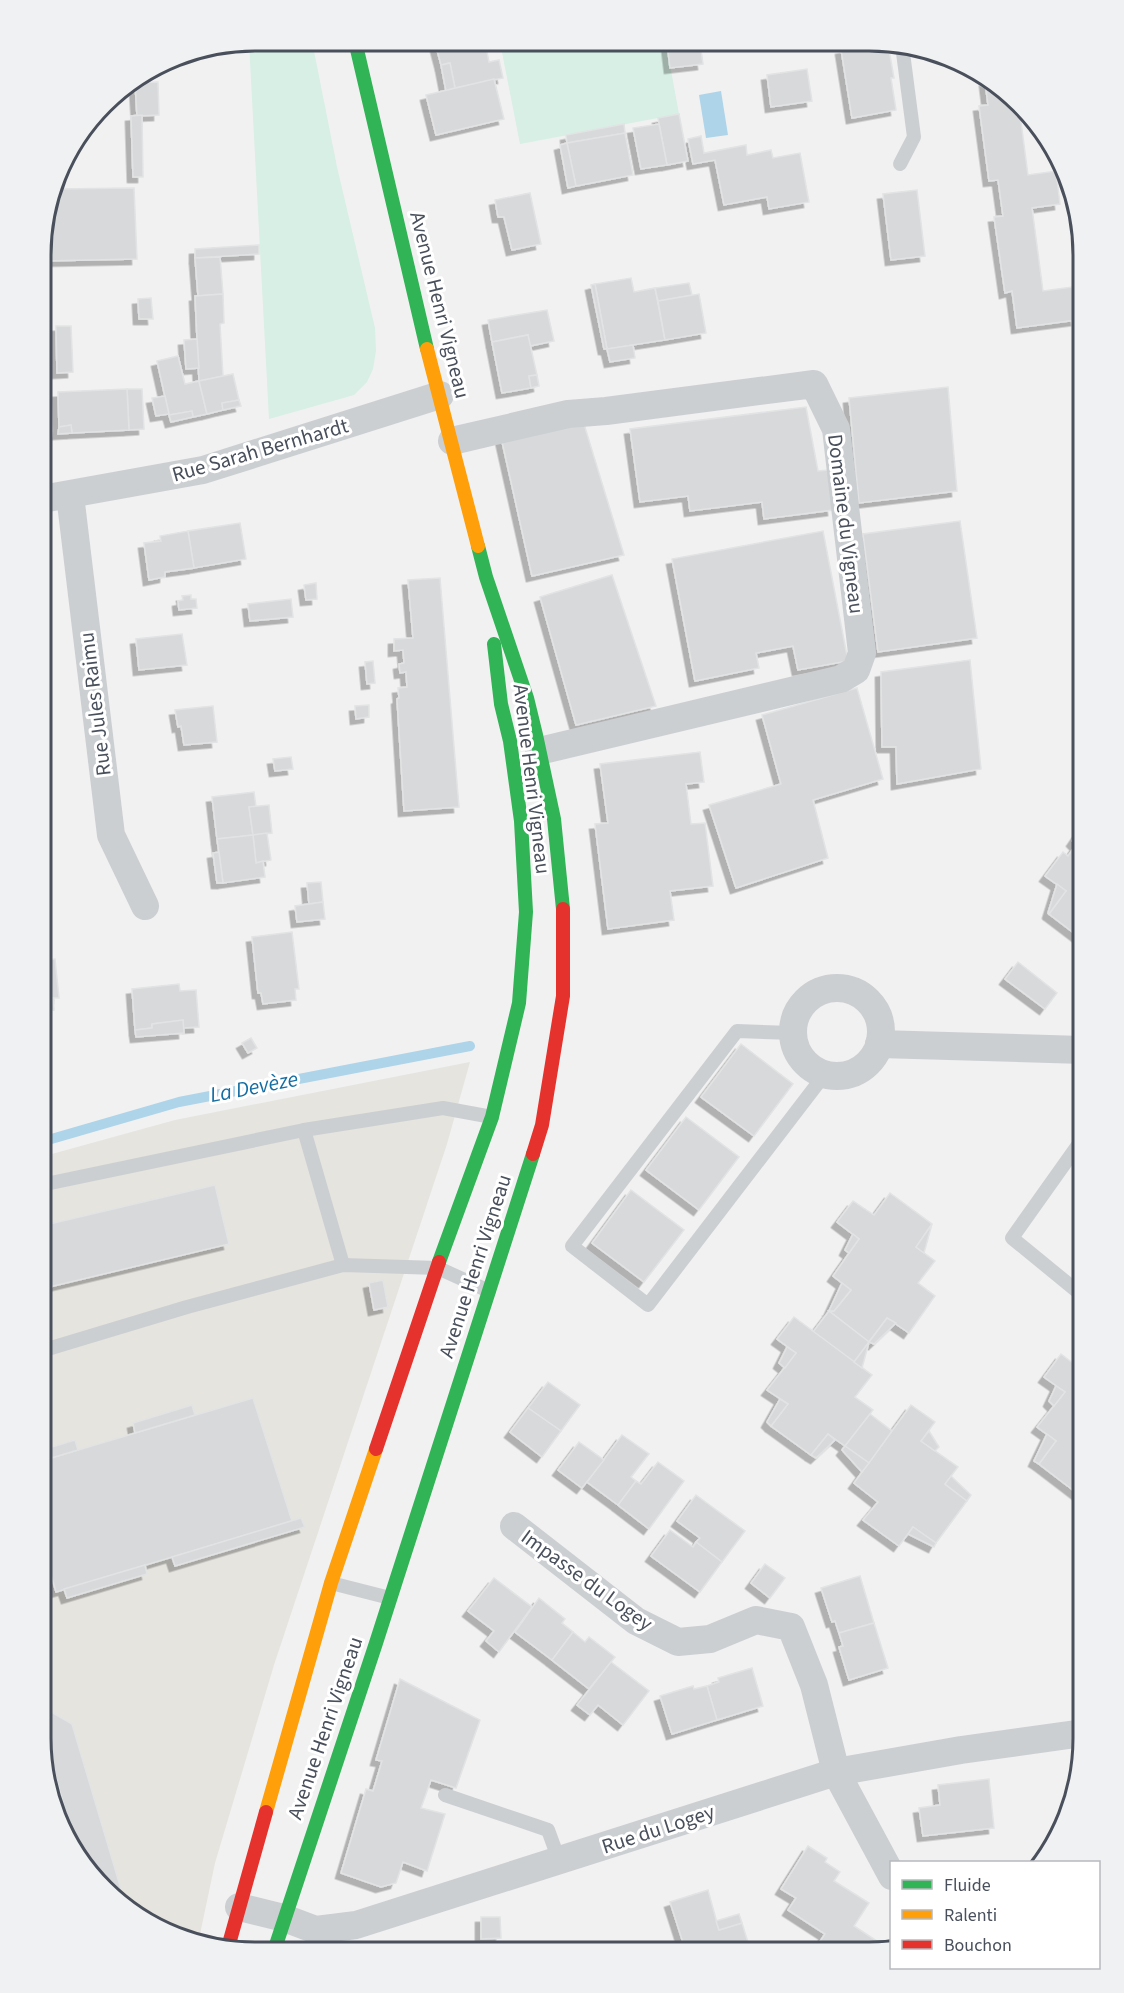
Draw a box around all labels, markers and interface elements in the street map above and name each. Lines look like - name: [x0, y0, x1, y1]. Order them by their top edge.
- street label: Avenue Henri Vigneau: [402, 209, 478, 401]
- street label: Rue Sarah Bernhardt: [168, 410, 352, 490]
- street label: Domaine du Vigneau: [820, 432, 872, 616]
- street label: Rue Jules Raimu: [71, 630, 119, 778]
- street label: Avenue Henri Vigneau: [505, 682, 559, 876]
- water label: La Devèze: [207, 1063, 301, 1111]
- street label: Avenue Henri Vigneau: [431, 1170, 519, 1362]
- street label: Impasse du Logey: [515, 1522, 659, 1638]
- street label: Avenue Henri Vigneau: [280, 1633, 370, 1823]
- street label: Rue du Logey: [598, 1797, 719, 1861]
- legend: [890, 1861, 1100, 1969]
- text: Fluide: [944, 1873, 991, 1898]
- text: Ralenti: [944, 1903, 997, 1928]
- text: Bouchon: [944, 1933, 1012, 1958]

